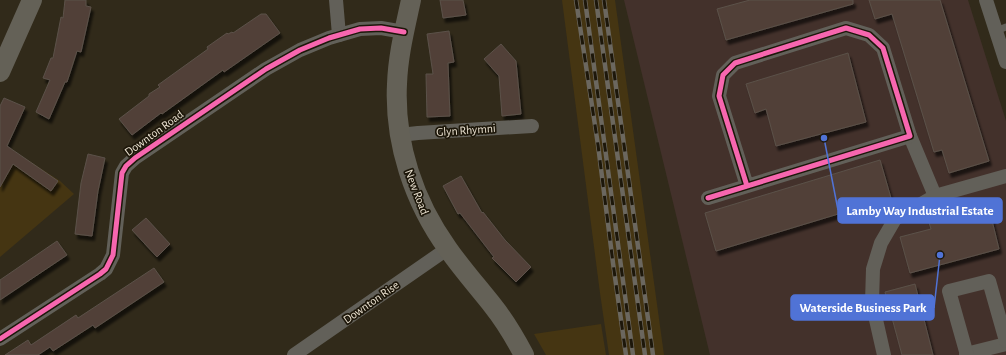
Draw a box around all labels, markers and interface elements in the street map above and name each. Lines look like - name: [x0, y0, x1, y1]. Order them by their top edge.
- street label: Downton Road: [122, 108, 186, 158]
- street label: Glyn Rhymni: [436, 122, 496, 139]
- street label: New Road: [403, 168, 431, 216]
- callout: Lamby Way Industrial Estate: [838, 198, 1002, 223]
- text: Lamby Way Industrial Estate: [846, 205, 994, 218]
- street label: Downton Rise: [341, 278, 401, 326]
- callout: Waterside Business Park: [791, 295, 934, 320]
- text: Waterside Business Park: [799, 302, 927, 315]

